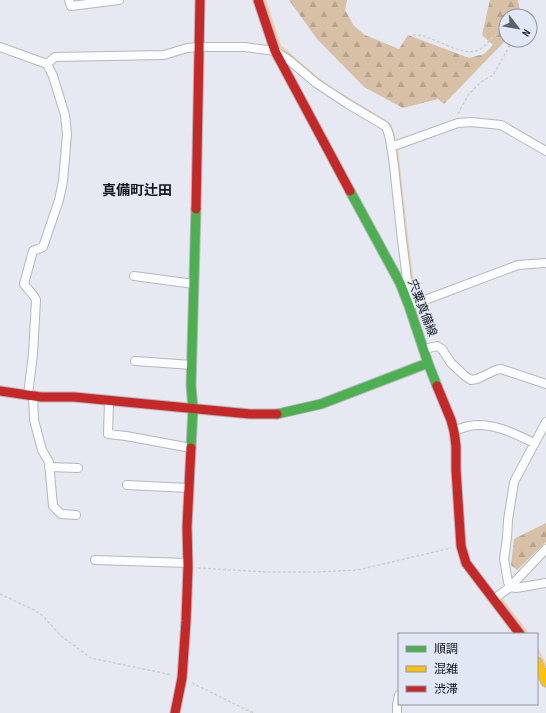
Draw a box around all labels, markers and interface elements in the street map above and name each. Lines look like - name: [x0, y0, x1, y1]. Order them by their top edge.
- north arrow: [498, 8, 538, 48]
- text: N: [519, 27, 533, 39]
- district label: 真備町辻田: [102, 182, 172, 199]
- street label: 宍粟真備線: [404, 277, 440, 339]
- legend: [398, 633, 538, 705]
- text: 順調: [434, 642, 458, 657]
- text: 混雑: [434, 662, 458, 677]
- text: 渋滞: [434, 682, 458, 697]

